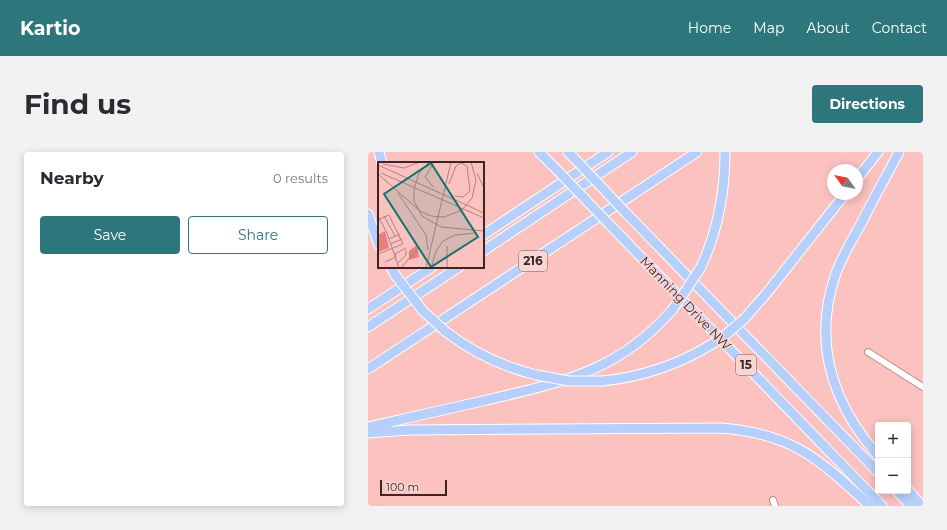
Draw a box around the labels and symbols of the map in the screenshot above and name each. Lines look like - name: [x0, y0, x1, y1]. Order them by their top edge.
- inset map: [378, 162, 484, 268]
- north arrow: [827, 164, 863, 200]
- road number: 216: [519, 251, 547, 271]
- street label: Manning Drive NW: [637, 253, 735, 353]
- road number: 15: [736, 355, 756, 375]
- scale bar: [380, 478, 447, 497]

